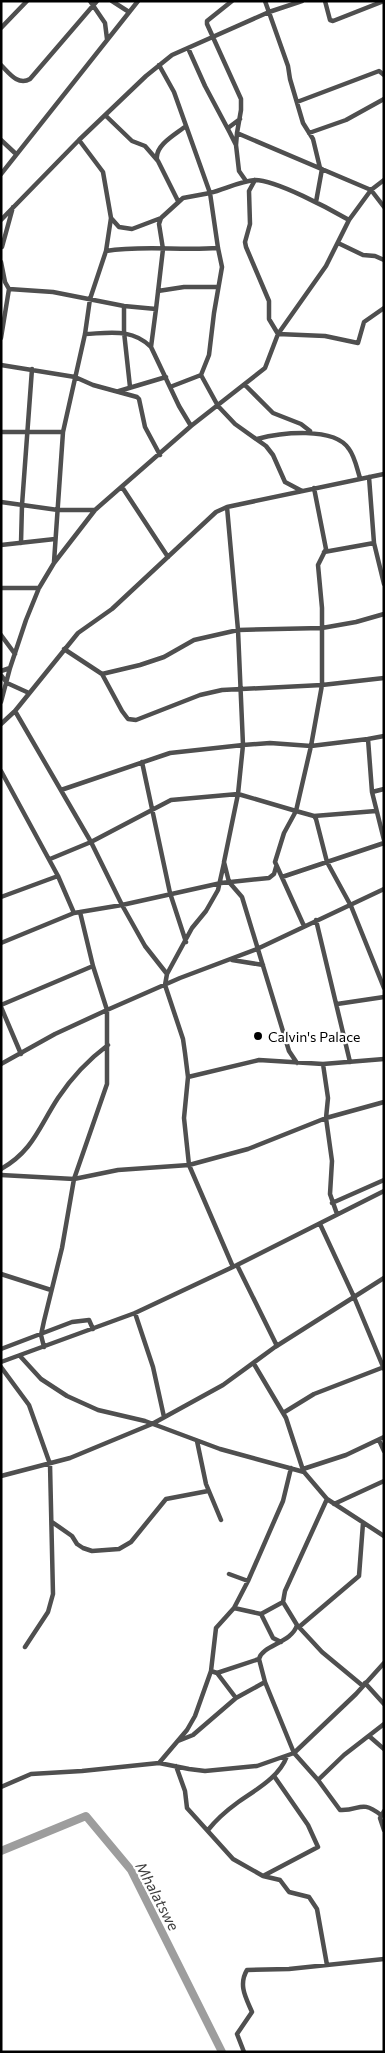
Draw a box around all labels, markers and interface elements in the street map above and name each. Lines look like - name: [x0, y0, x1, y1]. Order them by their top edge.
- place label: Calvin's Palace: [268, 1028, 360, 1045]
- marker: Calvin's Palace: [252, 1030, 264, 1042]
- water label: Mhalatswe: [132, 1859, 184, 1933]

